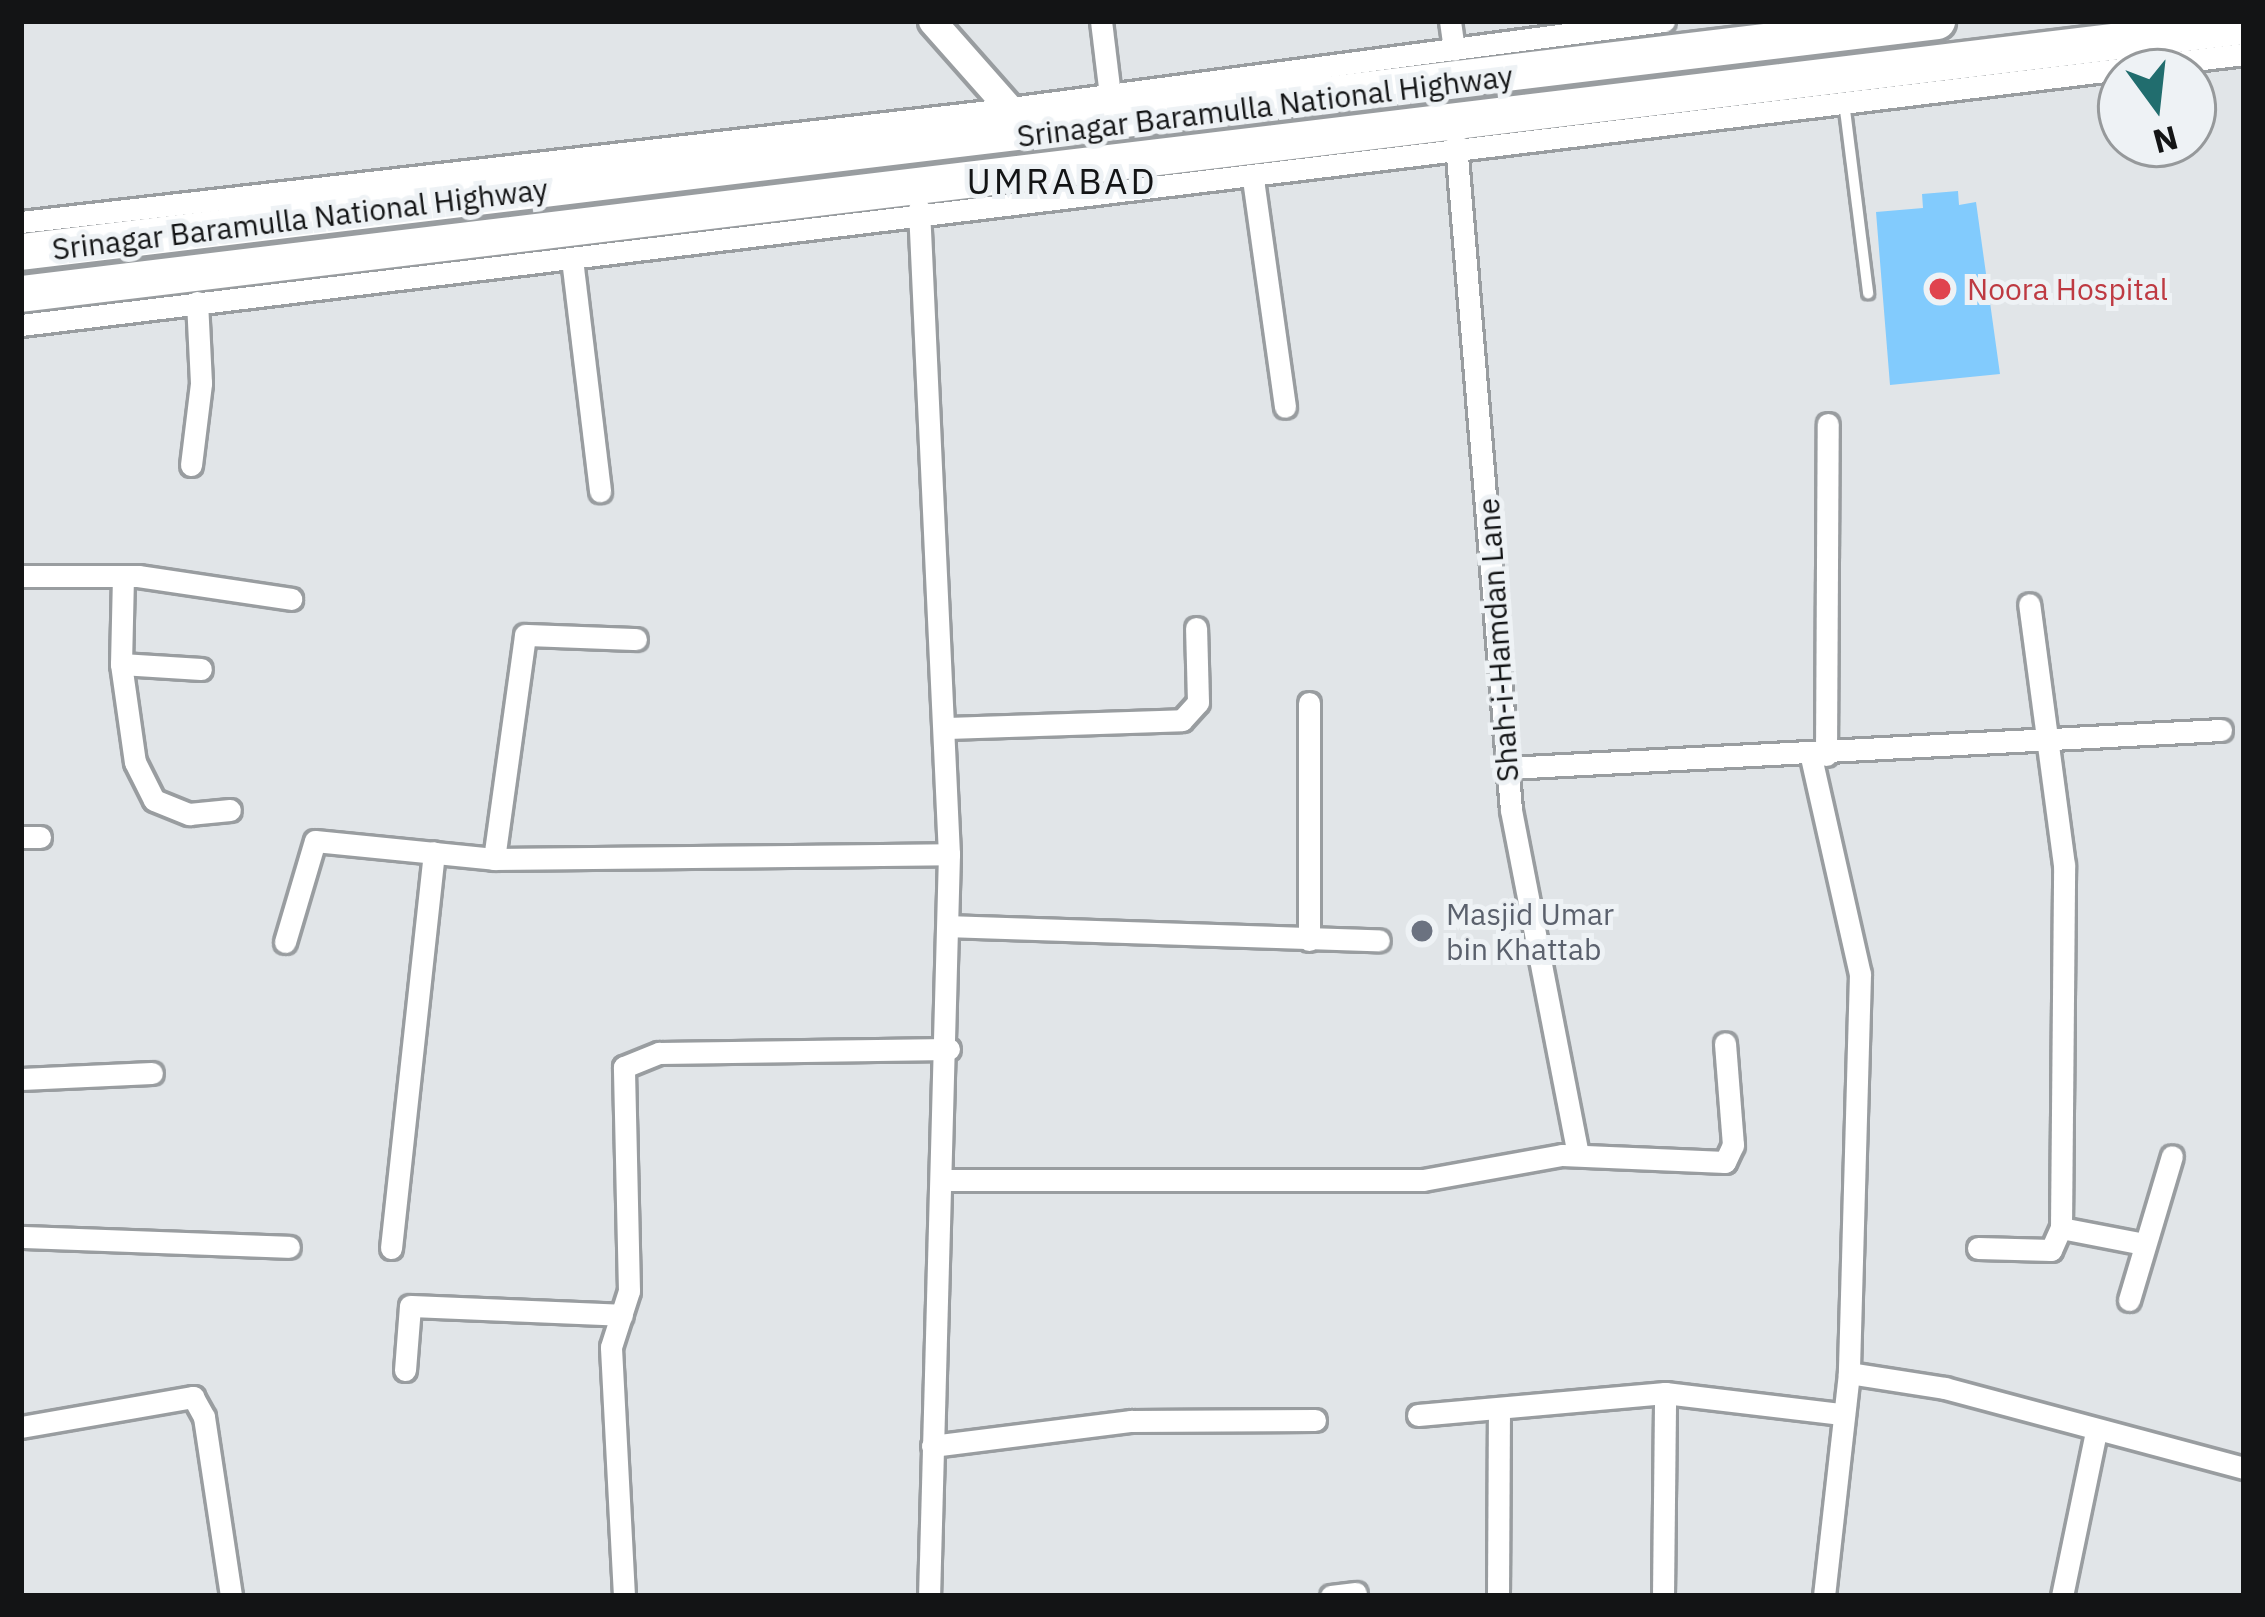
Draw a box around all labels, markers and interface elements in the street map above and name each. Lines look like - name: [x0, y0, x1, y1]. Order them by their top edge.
- north arrow: [2097, 48, 2217, 168]
- street label: Srinagar Baramulla National Highway: [1015, 58, 1515, 154]
- text: N: [2149, 116, 2183, 164]
- district label: UMRABAD: [966, 159, 1158, 203]
- street label: Srinagar Baramulla National Highway: [50, 171, 550, 267]
- place label: Noora Hospital: [1967, 271, 2168, 307]
- marker: Noora Hospital: [1924, 273, 1956, 305]
- street label: Shah-i-Hamdan Lane: [1470, 497, 1526, 783]
- place label: Masjid Umar bin Khattab: [1446, 896, 1614, 966]
- marker: Masjid Umar bin Khattab: [1409, 918, 1435, 944]

